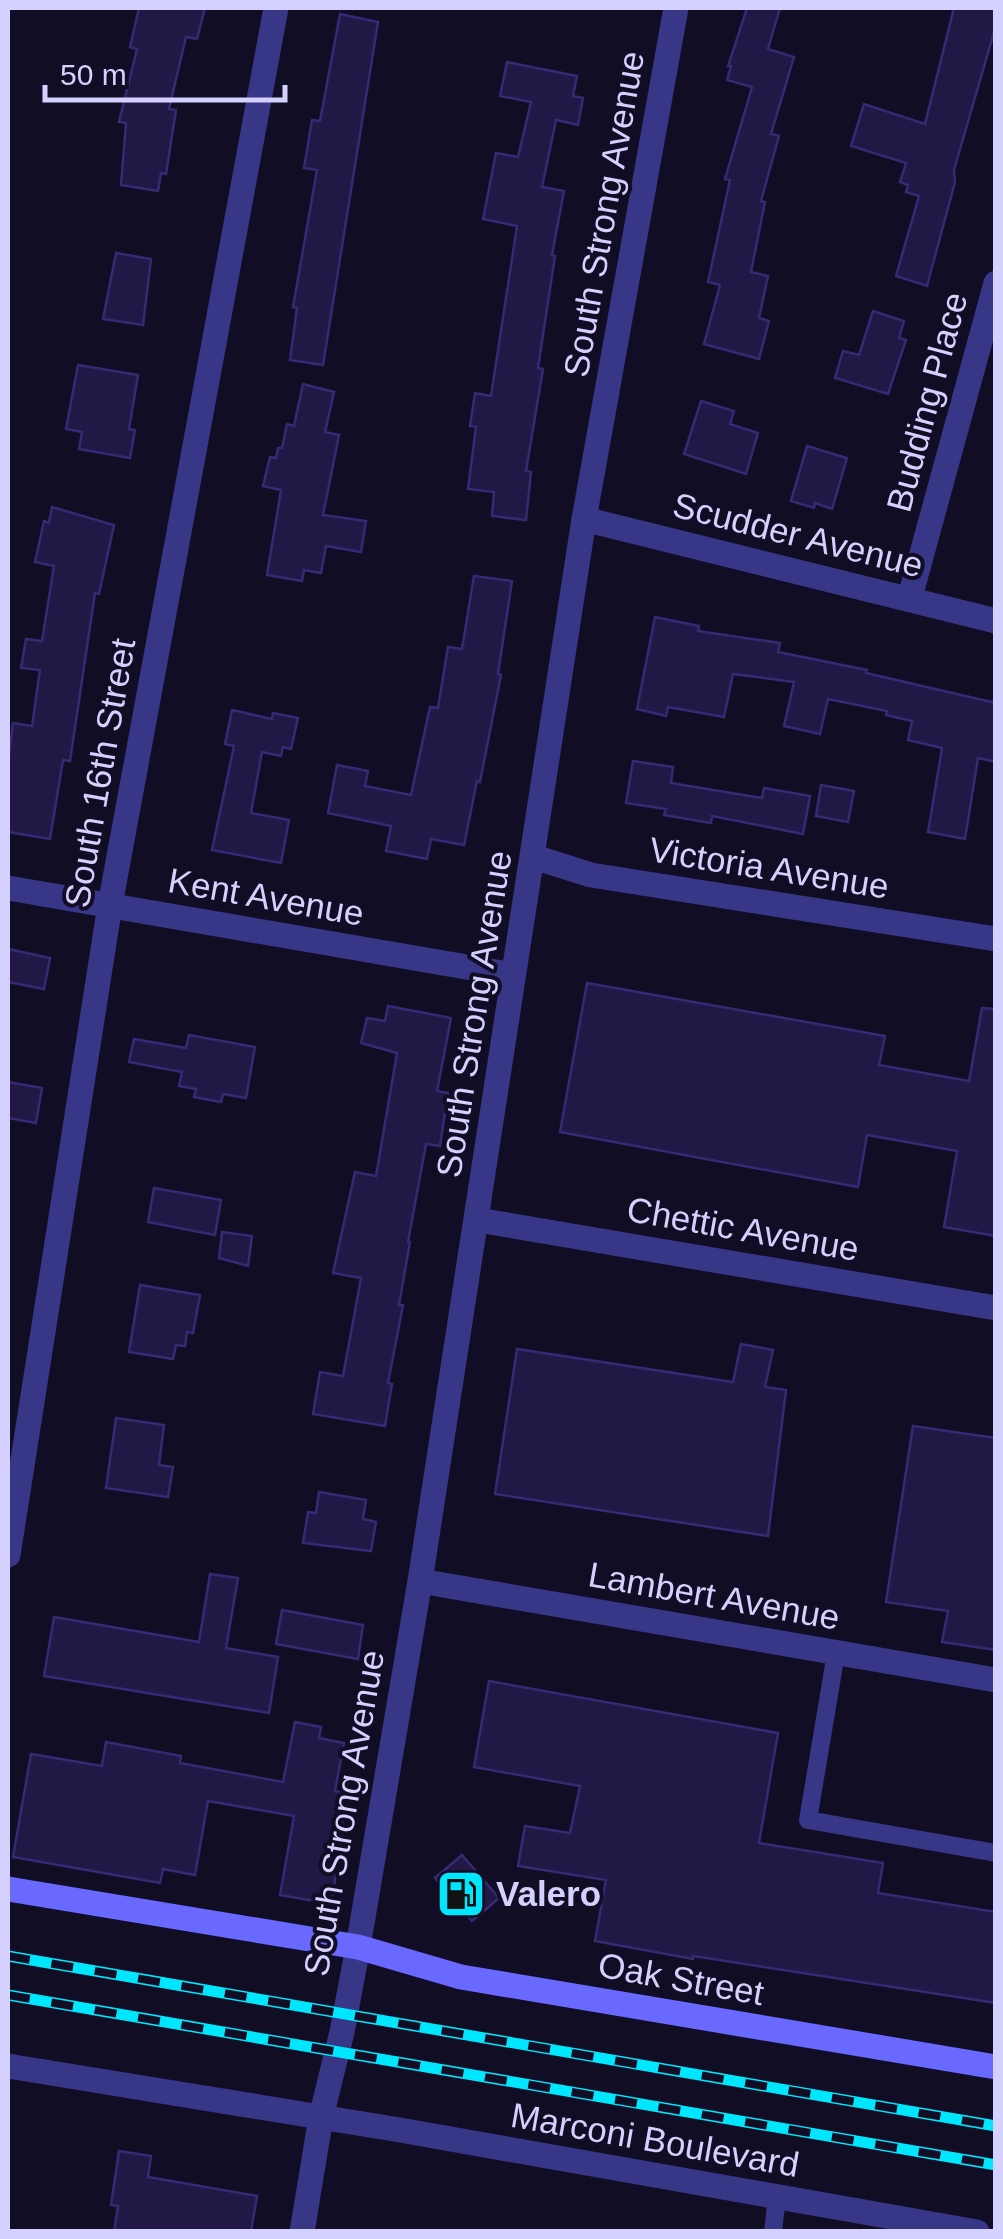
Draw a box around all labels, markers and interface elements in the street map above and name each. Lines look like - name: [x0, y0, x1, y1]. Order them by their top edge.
- scale bar: [45, 40, 285, 102]
- street label: South Strong Avenue: [556, 48, 651, 380]
- text: 50 m: [60, 58, 127, 91]
- street label: Budding Place: [878, 288, 975, 516]
- street label: Scudder Avenue: [669, 485, 927, 584]
- street label: South 16th Street: [57, 635, 142, 910]
- street label: Victoria Avenue: [647, 829, 892, 906]
- street label: South Strong Avenue: [428, 848, 519, 1180]
- street label: Kent Avenue: [165, 860, 367, 933]
- street label: Chettic Avenue: [624, 1189, 862, 1268]
- street label: Lambert Avenue: [585, 1554, 843, 1637]
- street label: South Strong Avenue: [296, 1647, 391, 1979]
- fuel station icon: Valero: [435, 1868, 487, 1920]
- place label: Valero: [496, 1874, 601, 1913]
- street label: Oak Street: [595, 1945, 767, 2012]
- street label: Marconi Boulevard: [508, 2095, 802, 2184]

